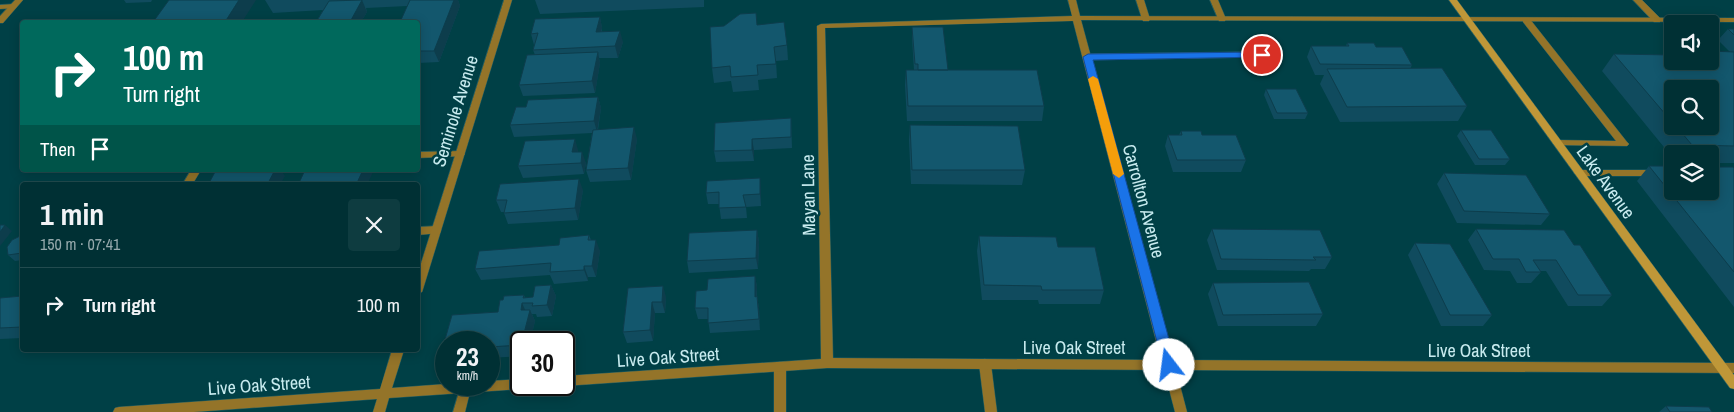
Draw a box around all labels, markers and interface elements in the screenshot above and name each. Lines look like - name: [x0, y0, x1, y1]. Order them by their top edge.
- map controls: [1664, 15, 1719, 200]
- button: sound: [1664, 15, 1719, 70]
- text: 100 m: [123, 34, 204, 81]
- pin: [1241, 34, 1283, 76]
- icon: right: [40, 40, 105, 105]
- icon: arrive: [1248, 41, 1276, 69]
- street label: Seminole Avenue: [426, 52, 484, 170]
- text: Turn right: [123, 79, 200, 109]
- button: search: [1664, 80, 1719, 135]
- icon: arrive: [86, 135, 114, 163]
- text: Then: [40, 136, 76, 162]
- street label: Lake Avenue: [1571, 140, 1641, 224]
- street label: Carrollton Avenue: [1117, 141, 1171, 261]
- button: layers: [1664, 145, 1719, 200]
- street label: Mayan Lane: [795, 154, 821, 236]
- text: 1 min: [40, 194, 104, 234]
- button: close: [348, 199, 400, 251]
- text: 150 m · 07:41: [40, 233, 120, 255]
- icon: right: [40, 291, 68, 319]
- text: Turn right: [83, 292, 155, 318]
- text: 100 m: [357, 292, 400, 318]
- speed limit sign: 30: [510, 331, 575, 396]
- street label: Live Oak Street: [1023, 335, 1125, 360]
- position arrow: [1142, 338, 1194, 390]
- street label: Live Oak Street: [1428, 338, 1530, 363]
- text: 23: [456, 340, 479, 374]
- street label: Live Oak Street: [616, 341, 720, 373]
- text: km/h: [457, 368, 478, 384]
- street label: Live Oak Street: [207, 369, 311, 401]

